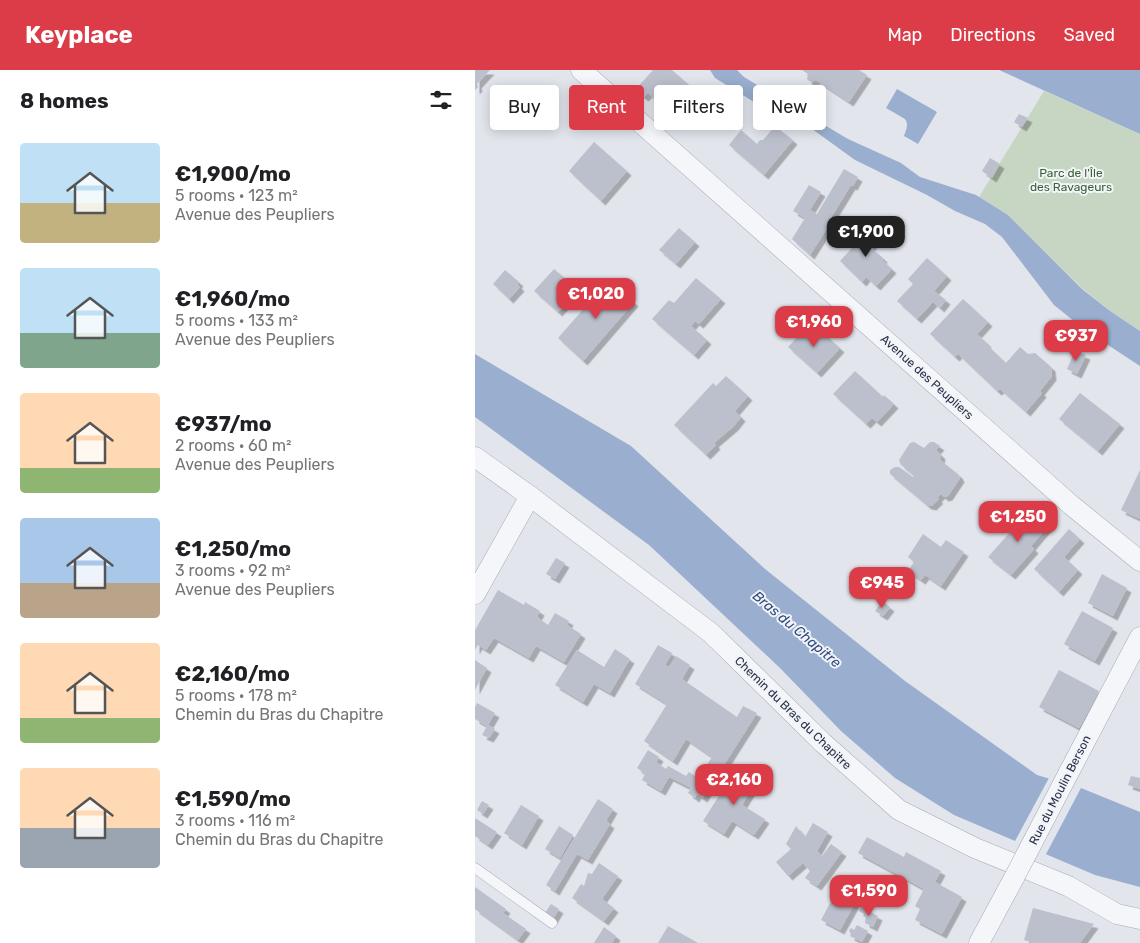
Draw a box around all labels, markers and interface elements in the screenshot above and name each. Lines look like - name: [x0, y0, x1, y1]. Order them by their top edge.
- text: Keyplace: [25, 21, 133, 49]
- text: Map: [887, 24, 922, 46]
- text: Directions: [950, 24, 1036, 46]
- text: Saved: [1064, 24, 1115, 46]
- chip: Buy: [490, 85, 559, 130]
- chip: Rent: [569, 85, 644, 130]
- chip: Filters: [654, 85, 743, 130]
- chip: New: [753, 85, 826, 130]
- icon: filters: [427, 86, 455, 114]
- text: 8 homes: [20, 88, 109, 113]
- text: €1,900/mo: [175, 161, 291, 186]
- icon: home: [60, 163, 120, 223]
- park label: Parc de l'Île des Ravageurs: [1030, 166, 1112, 194]
- text: 5 rooms · 123 m²: [175, 186, 298, 205]
- text: Avenue des Peupliers: [175, 205, 335, 224]
- pin: €1,900: [825, 216, 907, 258]
- text: €1,900: [838, 222, 894, 241]
- pin: €1,020: [555, 278, 637, 320]
- text: €1,020: [567, 284, 625, 303]
- text: €1,960/mo: [175, 286, 290, 311]
- icon: home: [60, 288, 120, 348]
- pin: €1,960: [773, 306, 855, 348]
- text: 5 rooms · 133 m²: [175, 311, 298, 330]
- text: €1,960: [786, 312, 842, 331]
- pin: €937: [1046, 320, 1106, 362]
- text: €937: [1055, 326, 1097, 345]
- text: Avenue des Peupliers: [175, 330, 335, 349]
- street label: Avenue des Peupliers: [878, 332, 976, 422]
- text: €937/mo: [175, 411, 272, 436]
- icon: home: [60, 413, 120, 473]
- text: 2 rooms · 60 m²: [175, 436, 292, 455]
- text: Avenue des Peupliers: [175, 455, 335, 474]
- pin: €1,250: [977, 500, 1059, 543]
- text: €1,250: [990, 507, 1046, 526]
- text: €1,250/mo: [175, 536, 291, 561]
- icon: home: [60, 538, 120, 598]
- text: 3 rooms · 92 m²: [175, 561, 291, 580]
- pin: €945: [852, 566, 912, 609]
- text: €945: [860, 573, 904, 592]
- text: Avenue des Peupliers: [175, 580, 335, 599]
- water label: Bras du Chapitre: [749, 588, 844, 671]
- street label: Chemin du Bras du Chapitre: [732, 654, 854, 773]
- text: €2,160/mo: [175, 661, 290, 686]
- icon: home: [60, 663, 120, 723]
- text: 5 rooms · 178 m²: [175, 686, 297, 705]
- text: Chemin du Bras du Chapitre: [175, 705, 384, 724]
- street label: Rue du Moulin Berson: [1026, 733, 1094, 847]
- pin: €2,160: [693, 764, 775, 806]
- text: €2,160: [706, 770, 762, 789]
- text: €1,590/mo: [175, 786, 291, 811]
- icon: home: [60, 788, 120, 848]
- text: 3 rooms · 116 m²: [175, 811, 295, 830]
- text: Chemin du Bras du Chapitre: [175, 830, 384, 849]
- pin: €1,590: [828, 874, 910, 917]
- text: €1,590: [841, 881, 897, 900]

